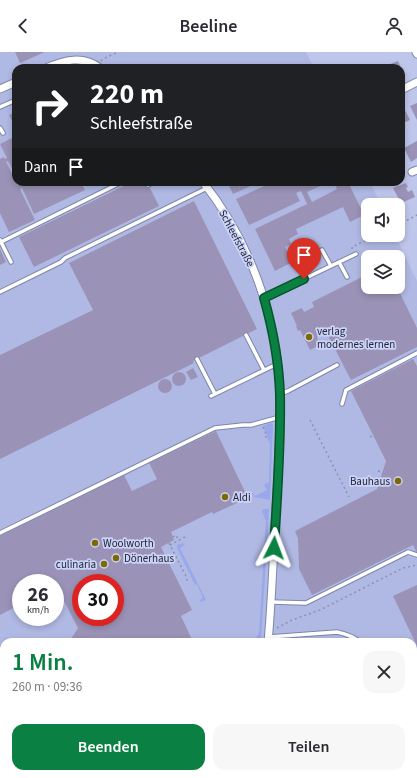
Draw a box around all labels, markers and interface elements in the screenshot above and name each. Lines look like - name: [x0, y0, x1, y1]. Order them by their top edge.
- text: Beeline: [180, 14, 237, 39]
- icon: back: [12, 15, 34, 37]
- icon: person: [383, 15, 405, 37]
- text: 220 m: [90, 74, 164, 114]
- icon: right: [24, 80, 76, 132]
- text: Schleefstraße: [90, 111, 193, 136]
- icon: arrive: [65, 156, 87, 178]
- text: Dann: [24, 157, 57, 178]
- map controls: [361, 198, 405, 294]
- button: sound: [361, 198, 405, 242]
- street label: Schleefstraße: [215, 207, 258, 270]
- pin: [287, 238, 321, 279]
- icon: arrive: [293, 244, 315, 266]
- button: layers: [361, 250, 405, 294]
- place label: verlag modernes lernen: [317, 324, 395, 352]
- marker: verlag modernes lernen: [304, 332, 314, 342]
- place label: Bauhaus: [350, 474, 390, 489]
- marker: Bauhaus: [393, 476, 403, 486]
- place label: Aldi: [233, 490, 251, 505]
- marker: Aldi: [220, 492, 230, 502]
- position arrow: [253, 527, 295, 569]
- place label: Woolworth: [103, 536, 154, 551]
- marker: Woolworth: [90, 538, 100, 548]
- place label: Dönerhaus: [124, 551, 175, 566]
- marker: Dönerhaus: [111, 553, 121, 563]
- place label: culinaria: [56, 557, 96, 572]
- marker: culinaria: [99, 559, 109, 569]
- speed limit sign: 30: [72, 574, 124, 626]
- text: 26: [27, 581, 49, 609]
- text: km/h: [27, 603, 49, 617]
- text: 1 Min.: [12, 645, 73, 680]
- button: close: [363, 651, 405, 693]
- text: 260 m · 09:36: [12, 678, 82, 696]
- button: Beenden: [12, 724, 205, 770]
- button: Teilen: [213, 724, 405, 770]

